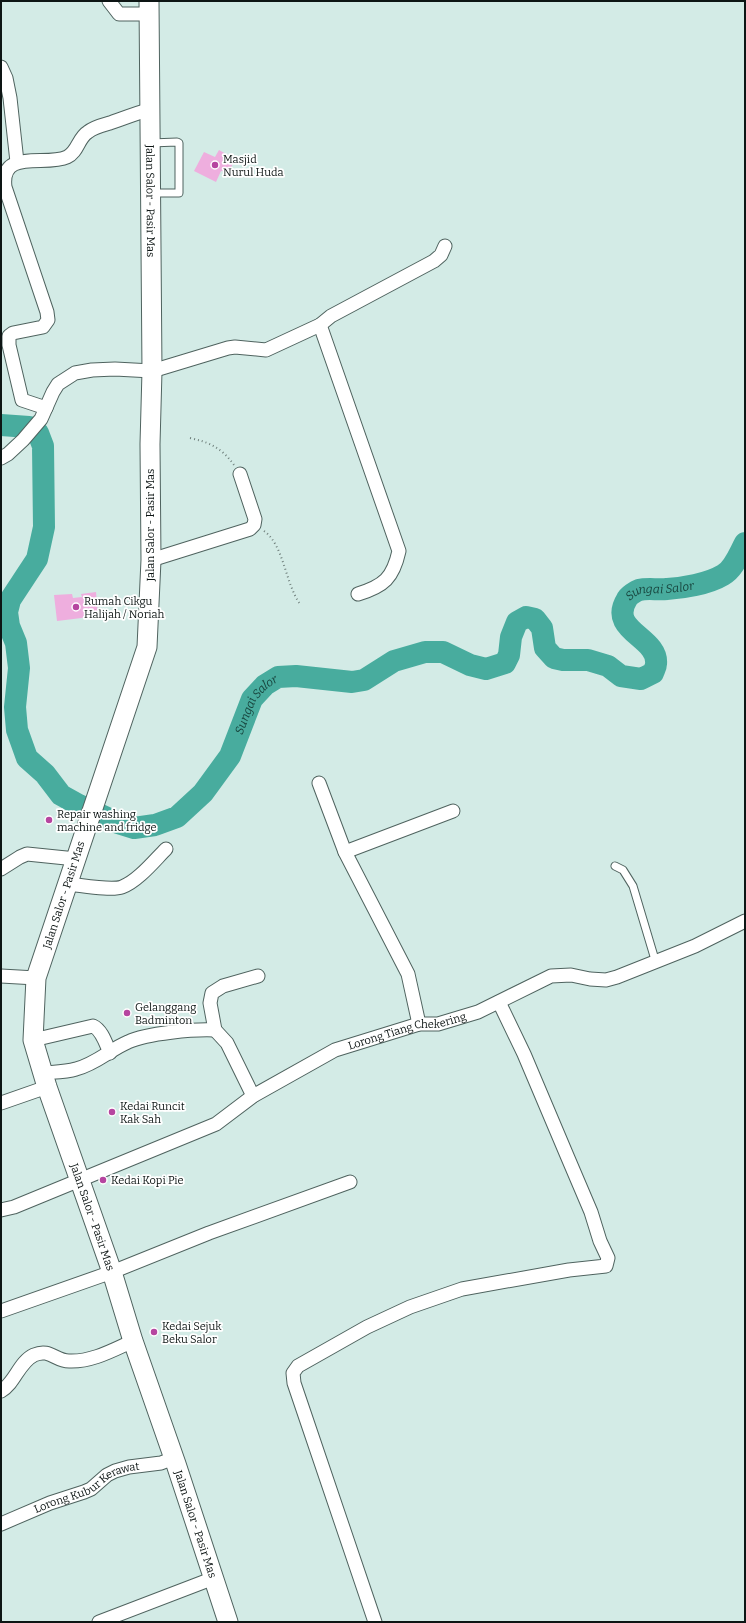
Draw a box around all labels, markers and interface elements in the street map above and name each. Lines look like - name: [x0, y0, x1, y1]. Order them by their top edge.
- street label: Jalan Salor - Pasir Mas: [144, 144, 158, 257]
- place label: Masjid Nurul Huda: [223, 153, 284, 179]
- marker: Masjid Nurul Huda: [210, 160, 220, 170]
- street label: Jalan Salor - Pasir Mas: [144, 469, 157, 582]
- water label: Sungai Salor: [622, 578, 696, 603]
- place label: Rumah Cikgu Halijah / Noriah: [84, 595, 164, 621]
- marker: Rumah Cikgu Halijah / Noriah: [71, 602, 81, 612]
- water label: Sungai Salor: [232, 672, 281, 736]
- place label: Repair washing machine and fridge: [57, 808, 156, 834]
- marker: Repair washing machine and fridge: [44, 815, 54, 825]
- street label: Jalan Salor - Pasir Mas: [40, 839, 88, 951]
- place label: Gelanggang Badminton: [135, 1001, 196, 1027]
- marker: Gelanggang Badminton: [122, 1008, 132, 1018]
- street label: Lorong Tiang Chekering: [346, 1009, 468, 1052]
- place label: Kedai Runcit Kak Sah: [120, 1100, 185, 1126]
- marker: Kedai Runcit Kak Sah: [107, 1107, 117, 1117]
- street label: Jalan Salor - Pasir Mas: [67, 1161, 117, 1272]
- place label: Kedai Kopi Pie: [111, 1174, 184, 1187]
- marker: Kedai Kopi Pie: [98, 1175, 108, 1185]
- place label: Kedai Sejuk Beku Salor: [162, 1320, 222, 1346]
- marker: Kedai Sejuk Beku Salor: [149, 1327, 159, 1337]
- street label: Lorong Kubur Kerawat: [32, 1459, 140, 1516]
- street label: Jalan Salor - Pasir Mas: [172, 1467, 220, 1580]

